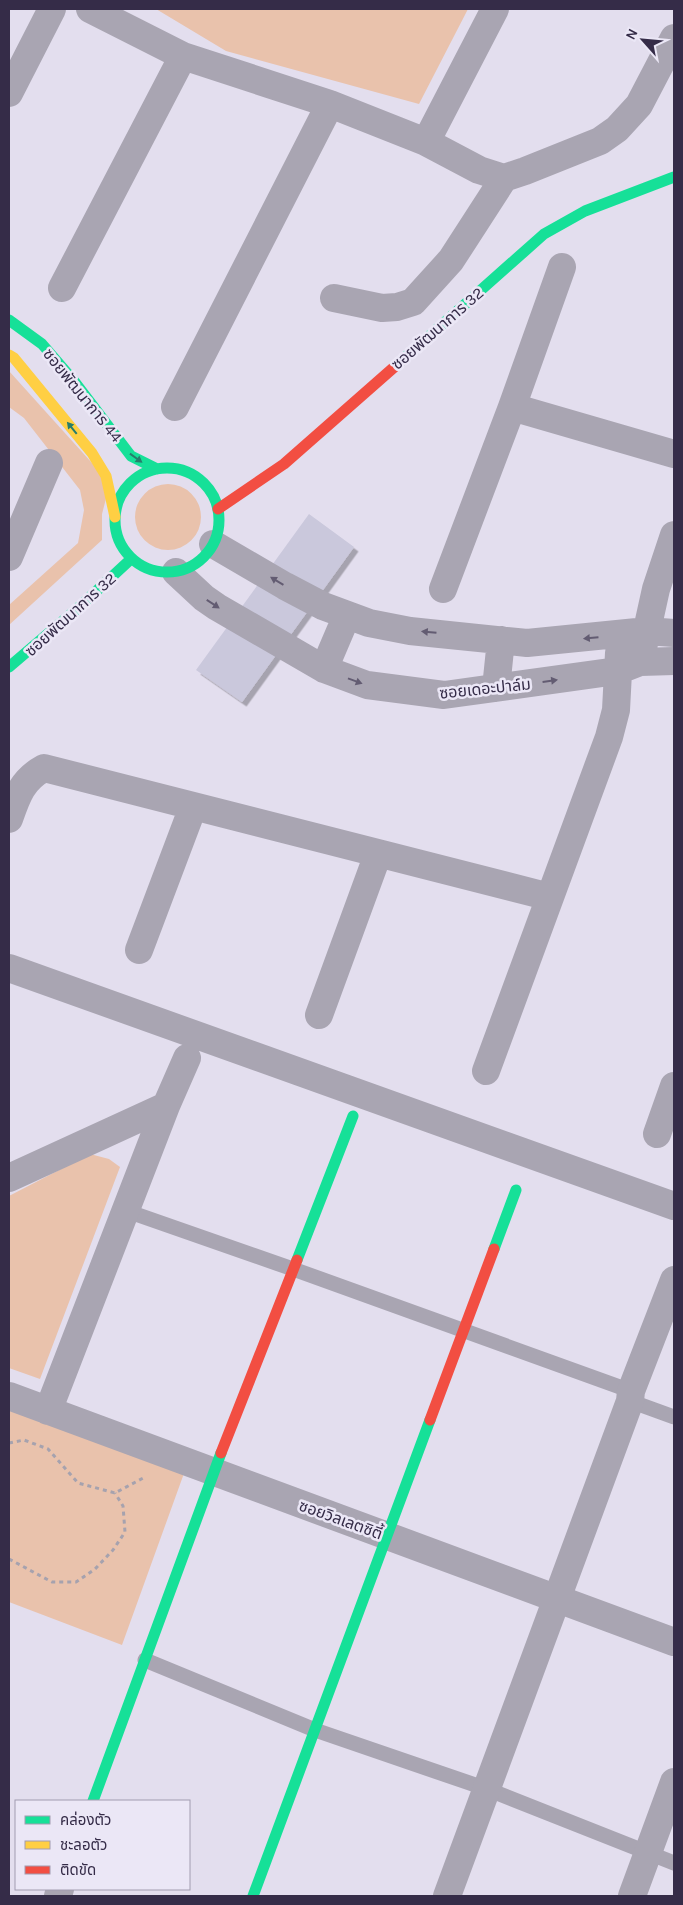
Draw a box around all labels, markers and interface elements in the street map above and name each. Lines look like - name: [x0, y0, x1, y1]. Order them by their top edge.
- north arrow: [618, 15, 668, 65]
- text: N: [622, 26, 642, 43]
- street label: ซอยพัฒนาการ 32: [387, 283, 487, 374]
- street label: ซอยพัฒนาการ 44: [39, 345, 126, 446]
- one-way arrow: [66, 422, 77, 435]
- one-way arrow: [129, 453, 143, 463]
- street label: ซอยพัฒนาการ 32: [21, 569, 120, 660]
- one-way arrow: [270, 577, 283, 586]
- one-way arrow: [206, 599, 219, 609]
- one-way arrow: [421, 628, 437, 636]
- one-way arrow: [583, 634, 599, 642]
- street label: ซอยเดอะปาล์ม: [438, 674, 532, 703]
- one-way arrow: [543, 676, 559, 684]
- one-way arrow: [348, 678, 363, 685]
- street label: ซอยวิลเลตซิตี้: [296, 1494, 386, 1543]
- legend: [15, 1800, 190, 1890]
- text: คล่องตัว: [60, 1811, 111, 1829]
- text: ชะลอตัว: [60, 1836, 107, 1854]
- text: ติดขัด: [60, 1861, 96, 1879]

